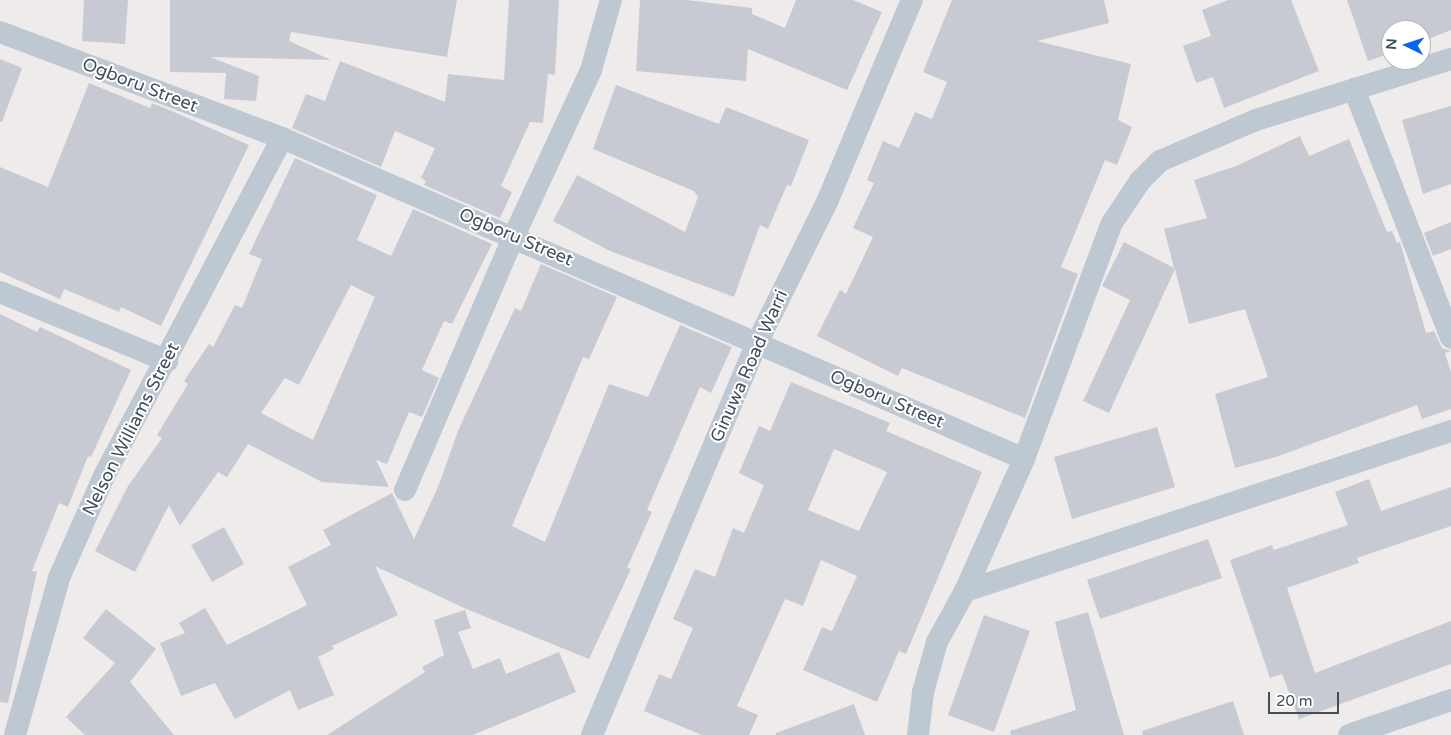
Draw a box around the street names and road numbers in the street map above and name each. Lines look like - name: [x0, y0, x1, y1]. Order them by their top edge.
- street label: Ogboru Street: [79, 53, 201, 117]
- street label: Ogboru Street: [456, 203, 576, 271]
- street label: Ginuwa Road Warri: [706, 286, 792, 446]
- street label: Nelson Williams Street: [78, 339, 184, 519]
- street label: Ogboru Street: [827, 365, 947, 433]

